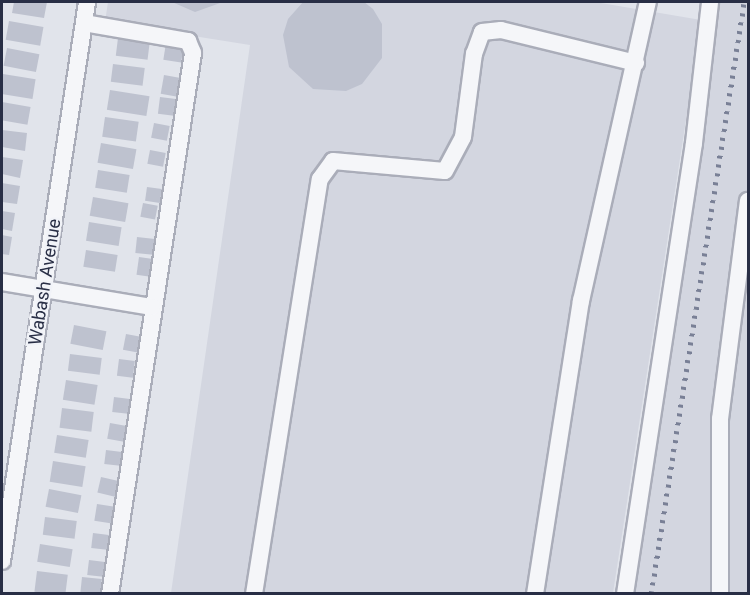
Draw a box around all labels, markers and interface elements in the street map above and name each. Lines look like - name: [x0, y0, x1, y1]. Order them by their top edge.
- street label: Wabash Avenue: [24, 217, 66, 347]

